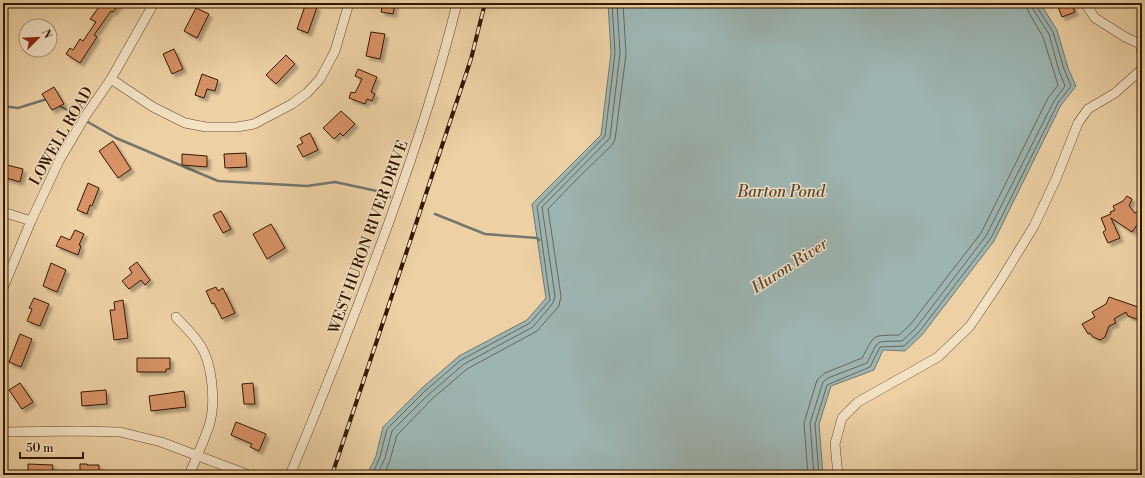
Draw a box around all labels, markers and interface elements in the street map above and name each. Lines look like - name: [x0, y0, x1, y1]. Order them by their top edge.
- north arrow: [18, 18, 58, 58]
- text: N: [38, 28, 55, 41]
- street label: LOWELL ROAD: [25, 83, 97, 189]
- street label: WEST HURON RIVER DRIVE: [324, 138, 412, 337]
- water label: Barton Pond: [736, 182, 826, 202]
- water label: Huron River: [747, 233, 833, 299]
- scale bar: [20, 434, 83, 460]
- text: 50 m: [26, 441, 54, 456]

